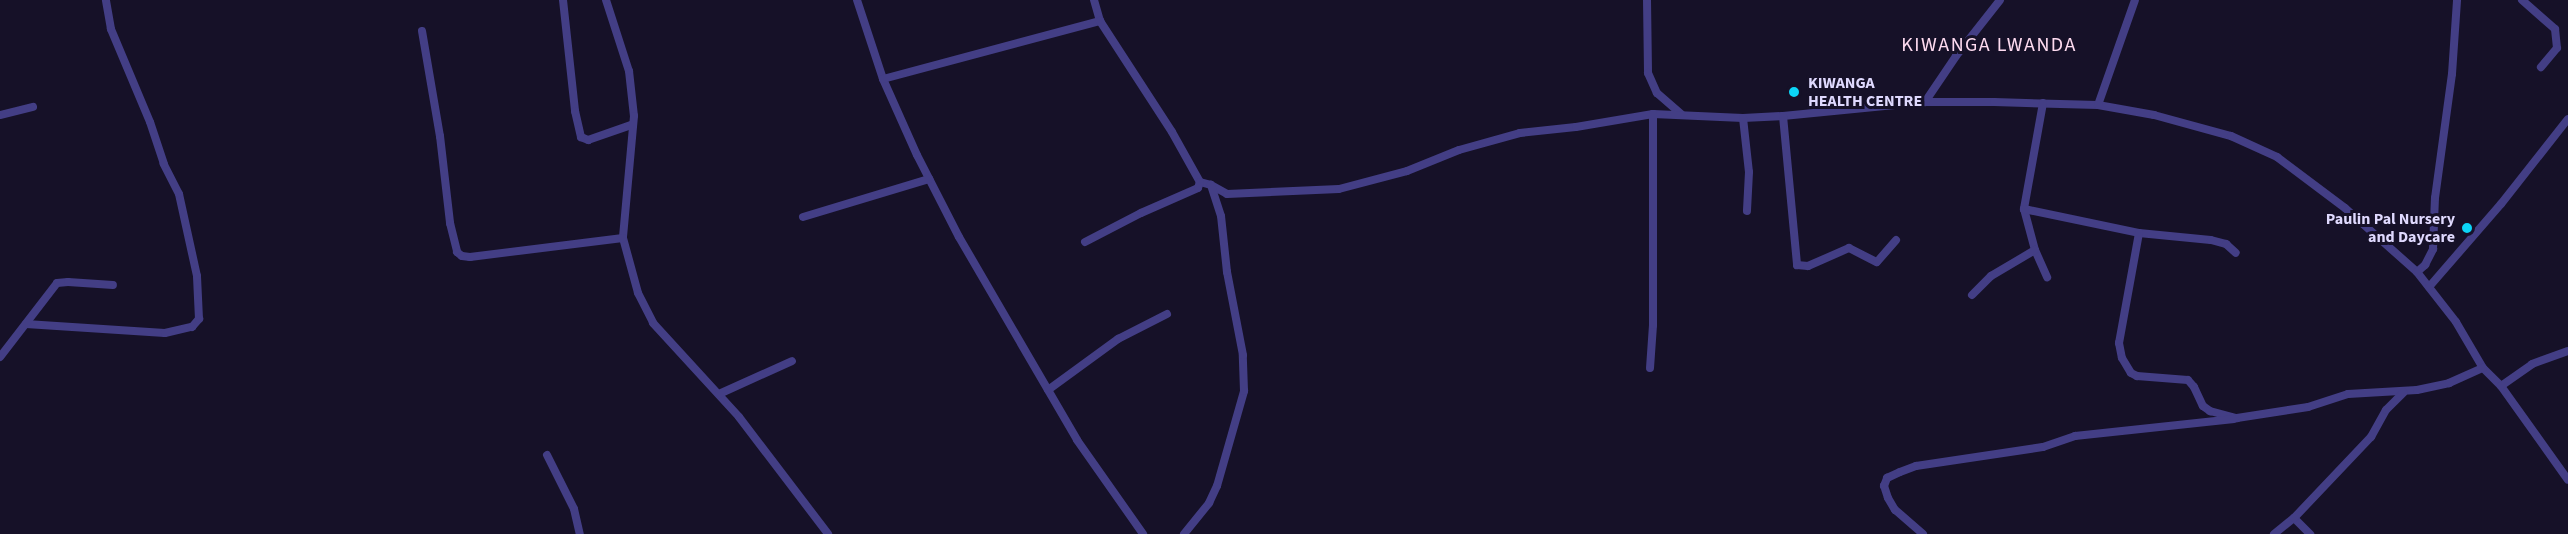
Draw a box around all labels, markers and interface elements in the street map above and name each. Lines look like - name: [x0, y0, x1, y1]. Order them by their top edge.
- district label: KIWANGA LWANDA: [1901, 33, 2077, 57]
- place label: KIWANGA HEALTH CENTRE: [1808, 73, 1922, 111]
- marker: KIWANGA HEALTH CENTRE: [1785, 83, 1803, 101]
- place label: Paulin Pal Nursery and Daycare: [2326, 209, 2455, 247]
- marker: Paulin Pal Nursery and Daycare: [2460, 221, 2474, 235]

